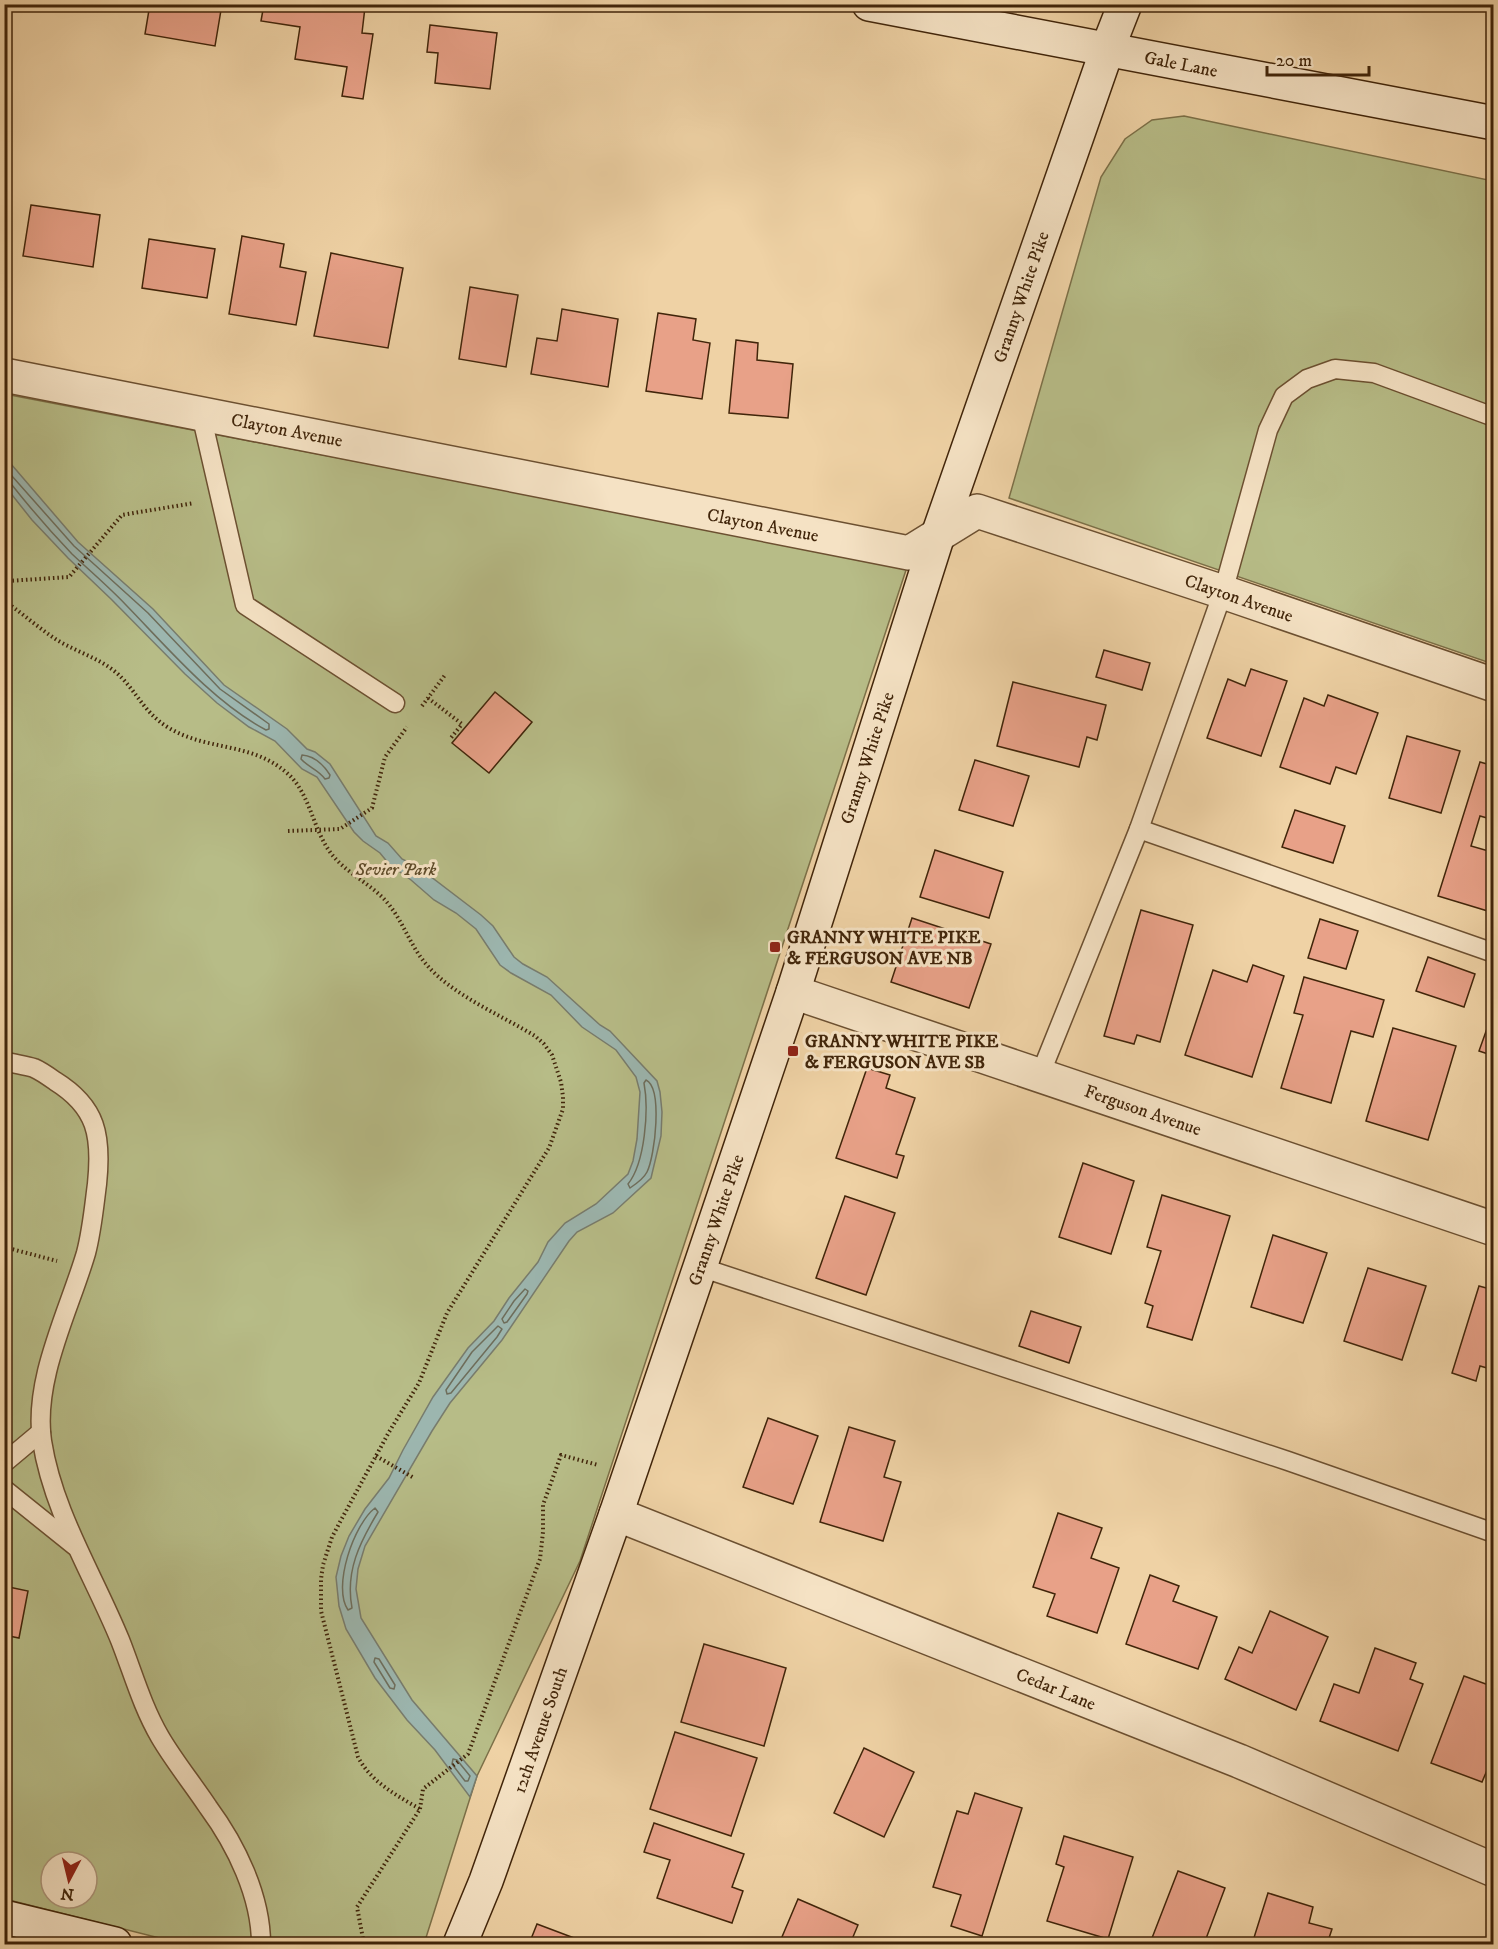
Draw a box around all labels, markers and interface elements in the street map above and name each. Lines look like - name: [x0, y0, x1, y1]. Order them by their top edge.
- scale bar: [1267, 39, 1369, 77]
- street label: Gale Lane: [1142, 47, 1219, 83]
- text: 20 m: [1276, 50, 1312, 72]
- street label: Granny White Pike: [989, 229, 1055, 366]
- street label: Clayton Avenue: [229, 409, 344, 453]
- street label: Clayton Avenue: [705, 504, 820, 548]
- street label: Clayton Avenue: [1182, 570, 1296, 628]
- street label: Granny White Pike: [836, 690, 900, 827]
- park label: Sevier Park: [355, 859, 437, 881]
- place label: GRANNY WHITE PIKE & FERGUSON AVE NB: [787, 927, 981, 970]
- marker: GRANNY WHITE PIKE & FERGUSON AVE NB: [768, 940, 782, 954]
- place label: GRANNY WHITE PIKE & FERGUSON AVE SB: [805, 1031, 999, 1074]
- marker: GRANNY WHITE PIKE & FERGUSON AVE SB: [786, 1044, 800, 1058]
- street label: Ferguson Avenue: [1081, 1081, 1204, 1141]
- street label: Granny White Pike: [684, 1152, 750, 1289]
- street label: 12th Avenue South: [509, 1664, 573, 1796]
- street label: Cedar Lane: [1013, 1664, 1099, 1716]
- north arrow: [39, 1850, 99, 1910]
- text: N: [60, 1883, 75, 1905]

